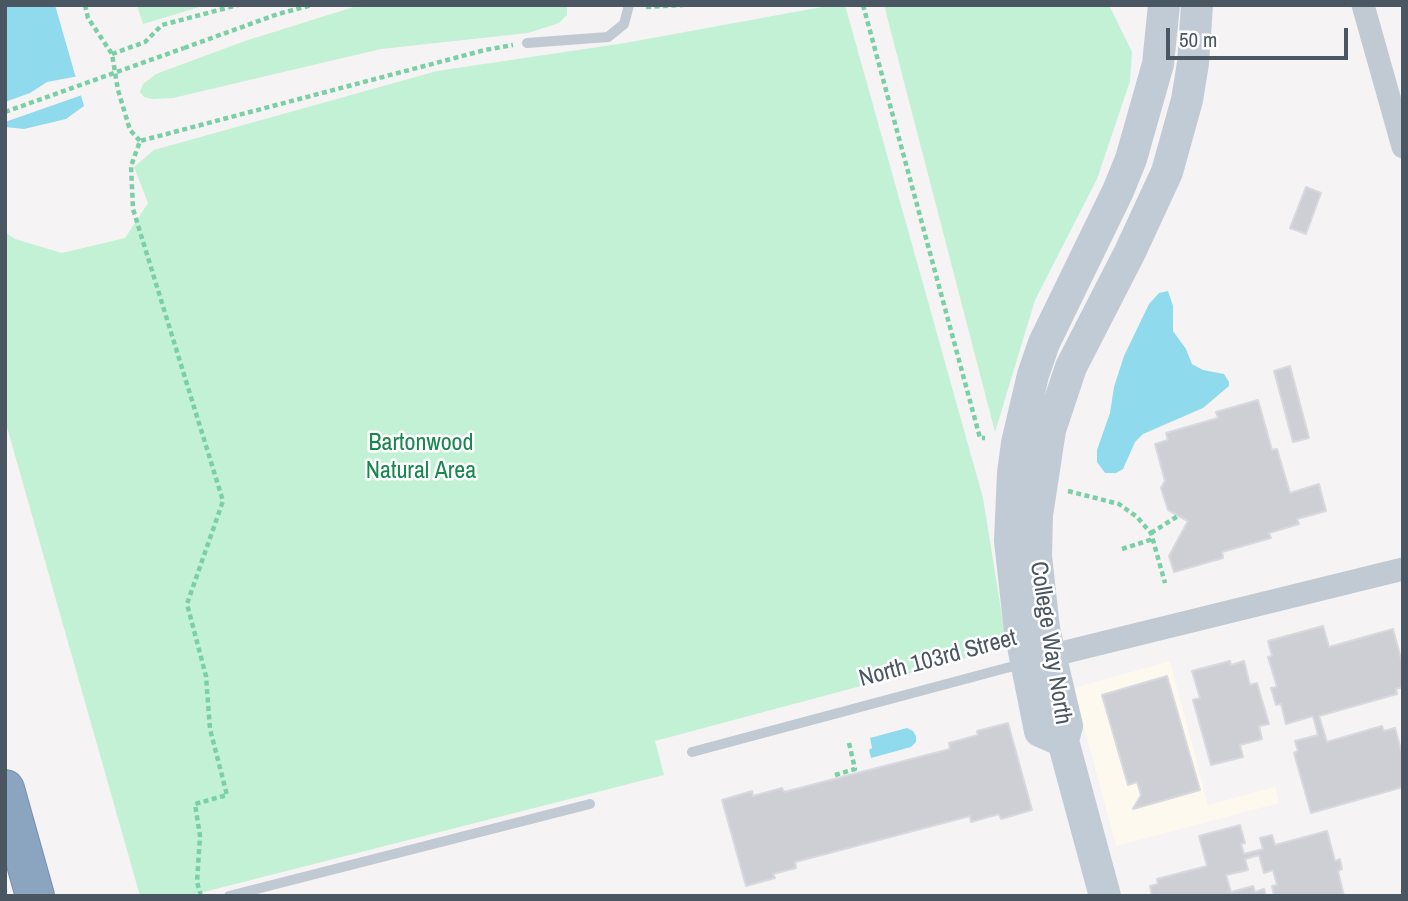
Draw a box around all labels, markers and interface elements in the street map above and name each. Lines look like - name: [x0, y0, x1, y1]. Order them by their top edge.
- scale bar: [1170, 14, 1352, 58]
- text: 50 m: [1179, 25, 1217, 54]
- park label: Bartonwood Natural Area: [366, 430, 476, 486]
- street label: College Way North: [1023, 560, 1077, 726]
- street label: North 103rd Street: [856, 624, 1020, 694]

